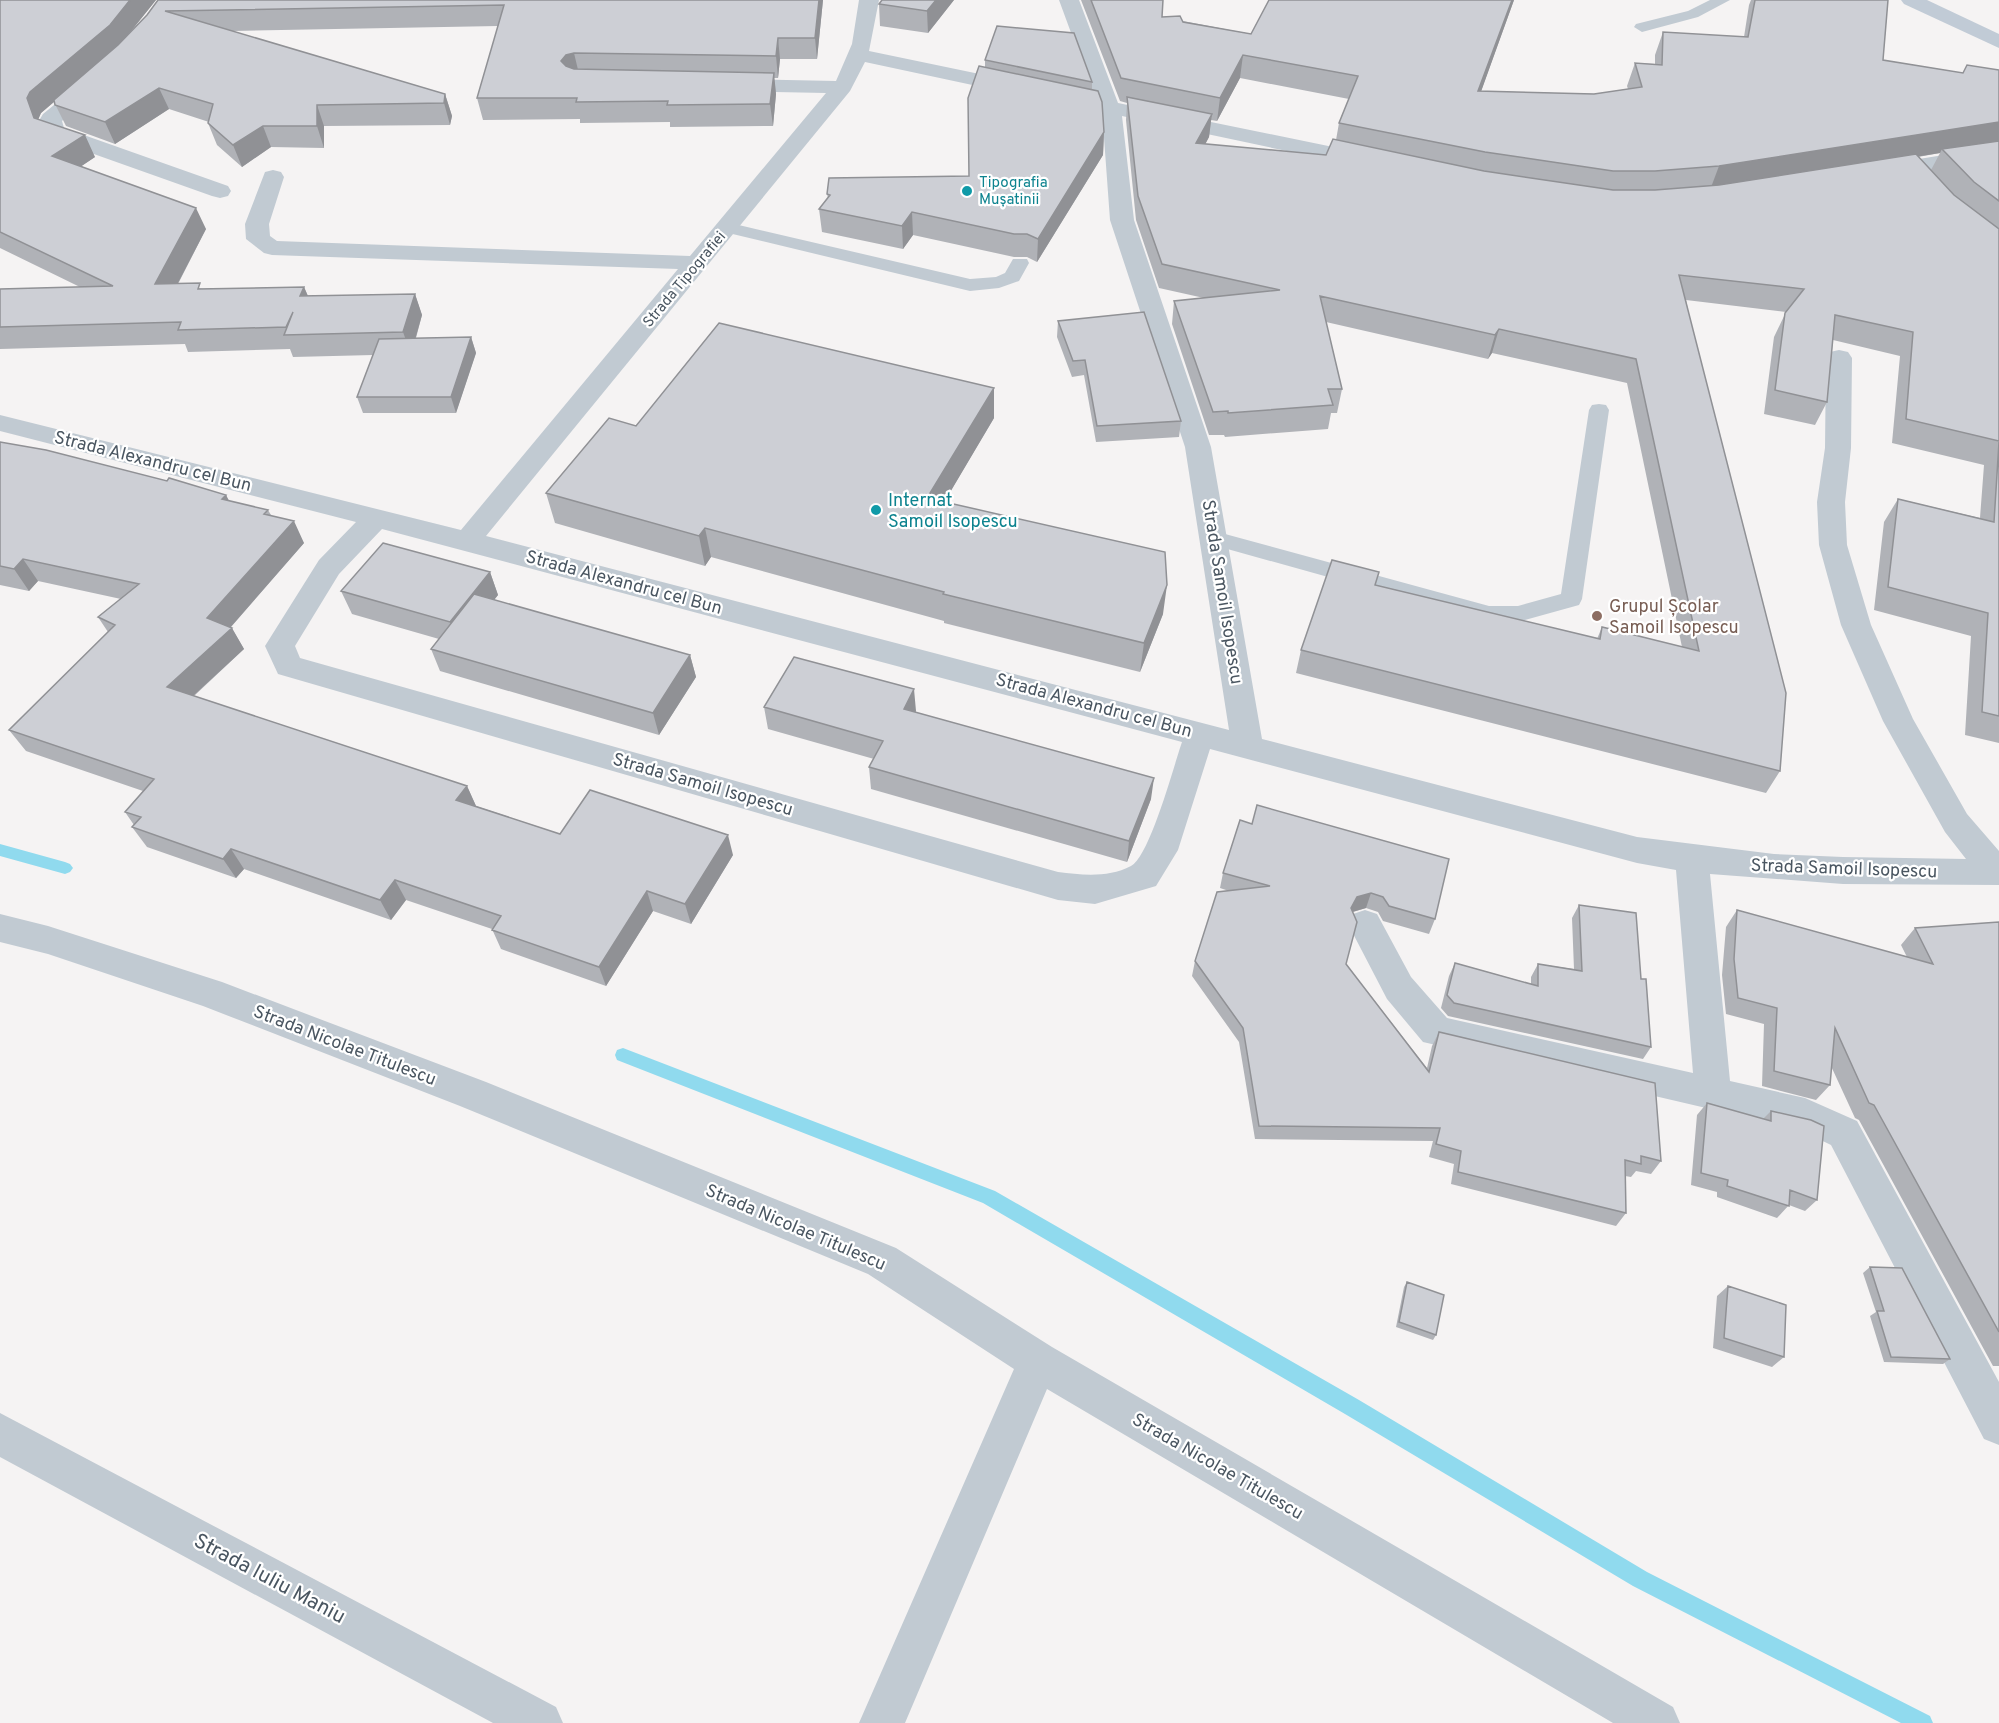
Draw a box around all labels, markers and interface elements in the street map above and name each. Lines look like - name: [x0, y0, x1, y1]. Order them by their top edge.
- place label: Tipografia Mușatinii: [979, 174, 1048, 210]
- marker: Tipografia Mușatinii: [960, 184, 974, 198]
- street label: Strada Tipografiei: [640, 228, 731, 332]
- street label: Strada Alexandru cel Bun: [52, 427, 254, 498]
- place label: Internat Samoil Isopescu: [888, 490, 1018, 534]
- street label: Strada Samoil Isopescu: [1196, 498, 1247, 686]
- marker: Internat Samoil Isopescu: [869, 503, 883, 517]
- street label: Strada Alexandru cel Bun: [523, 546, 724, 621]
- place label: Grupul Școlar Samoil Isopescu: [1609, 596, 1739, 640]
- marker: Grupul Școlar Samoil Isopescu: [1590, 609, 1604, 623]
- street label: Strada Alexandru cel Bun: [993, 669, 1194, 744]
- street label: Strada Samoil Isopescu: [610, 749, 795, 822]
- street label: Strada Samoil Isopescu: [1750, 855, 1938, 884]
- street label: Strada Nicolae Titulescu: [250, 1001, 439, 1092]
- street label: Strada Nicolae Titulescu: [702, 1180, 889, 1277]
- street label: Strada Nicolae Titulescu: [1127, 1409, 1307, 1526]
- street label: Strada Iuliu Maniu: [189, 1528, 350, 1631]

